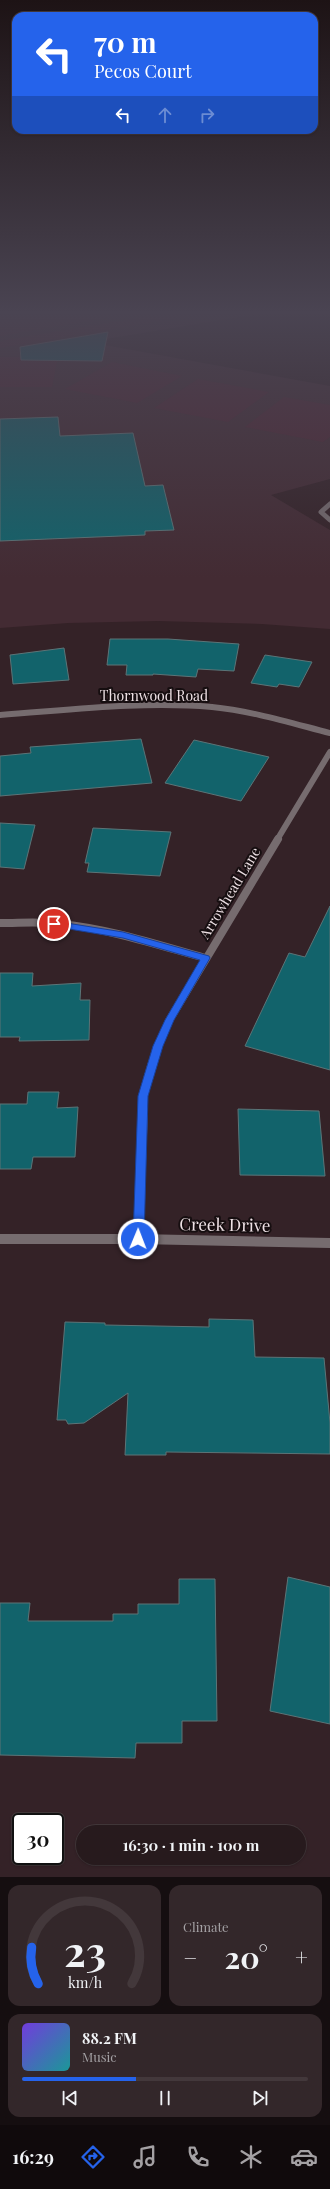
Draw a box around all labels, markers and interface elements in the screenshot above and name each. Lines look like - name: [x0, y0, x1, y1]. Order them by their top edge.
- text: 70 m: [94, 23, 157, 60]
- icon: left: [28, 28, 80, 80]
- text: Pecos Court: [94, 59, 192, 83]
- icon: left: [112, 104, 134, 126]
- icon: ahead: [154, 104, 176, 126]
- icon: right: [196, 104, 218, 126]
- street label: Thornwood Road: [100, 686, 208, 705]
- street label: Arrowhead Lane: [194, 843, 264, 943]
- pin: [37, 907, 71, 941]
- icon: arrive: [43, 913, 65, 935]
- street label: Creek Drive: [179, 1212, 271, 1236]
- position arrow: [117, 1218, 159, 1260]
- speed limit sign: 30: [12, 1813, 64, 1865]
- text: 16:30 · 1 min · 100 m: [123, 1835, 259, 1855]
- text: Climate: [183, 1918, 229, 1935]
- text: 23: [63, 1921, 106, 1976]
- text: 20°: [225, 1937, 268, 1977]
- text: −: [183, 1942, 197, 1972]
- text: +: [295, 1942, 308, 1972]
- text: km/h: [67, 1972, 102, 1991]
- text: 88.2 FM: [82, 2028, 137, 2048]
- text: Music: [82, 2048, 117, 2065]
- icon: previous: [59, 2087, 81, 2109]
- icon: pause: [154, 2087, 176, 2109]
- icon: next: [249, 2087, 271, 2109]
- icon: directions: [79, 2143, 107, 2171]
- icon: music: [131, 2143, 159, 2171]
- icon: phone: [184, 2143, 212, 2171]
- icon: climate: [237, 2143, 265, 2171]
- icon: car: [290, 2143, 318, 2171]
- text: 16:29: [12, 2145, 54, 2169]

